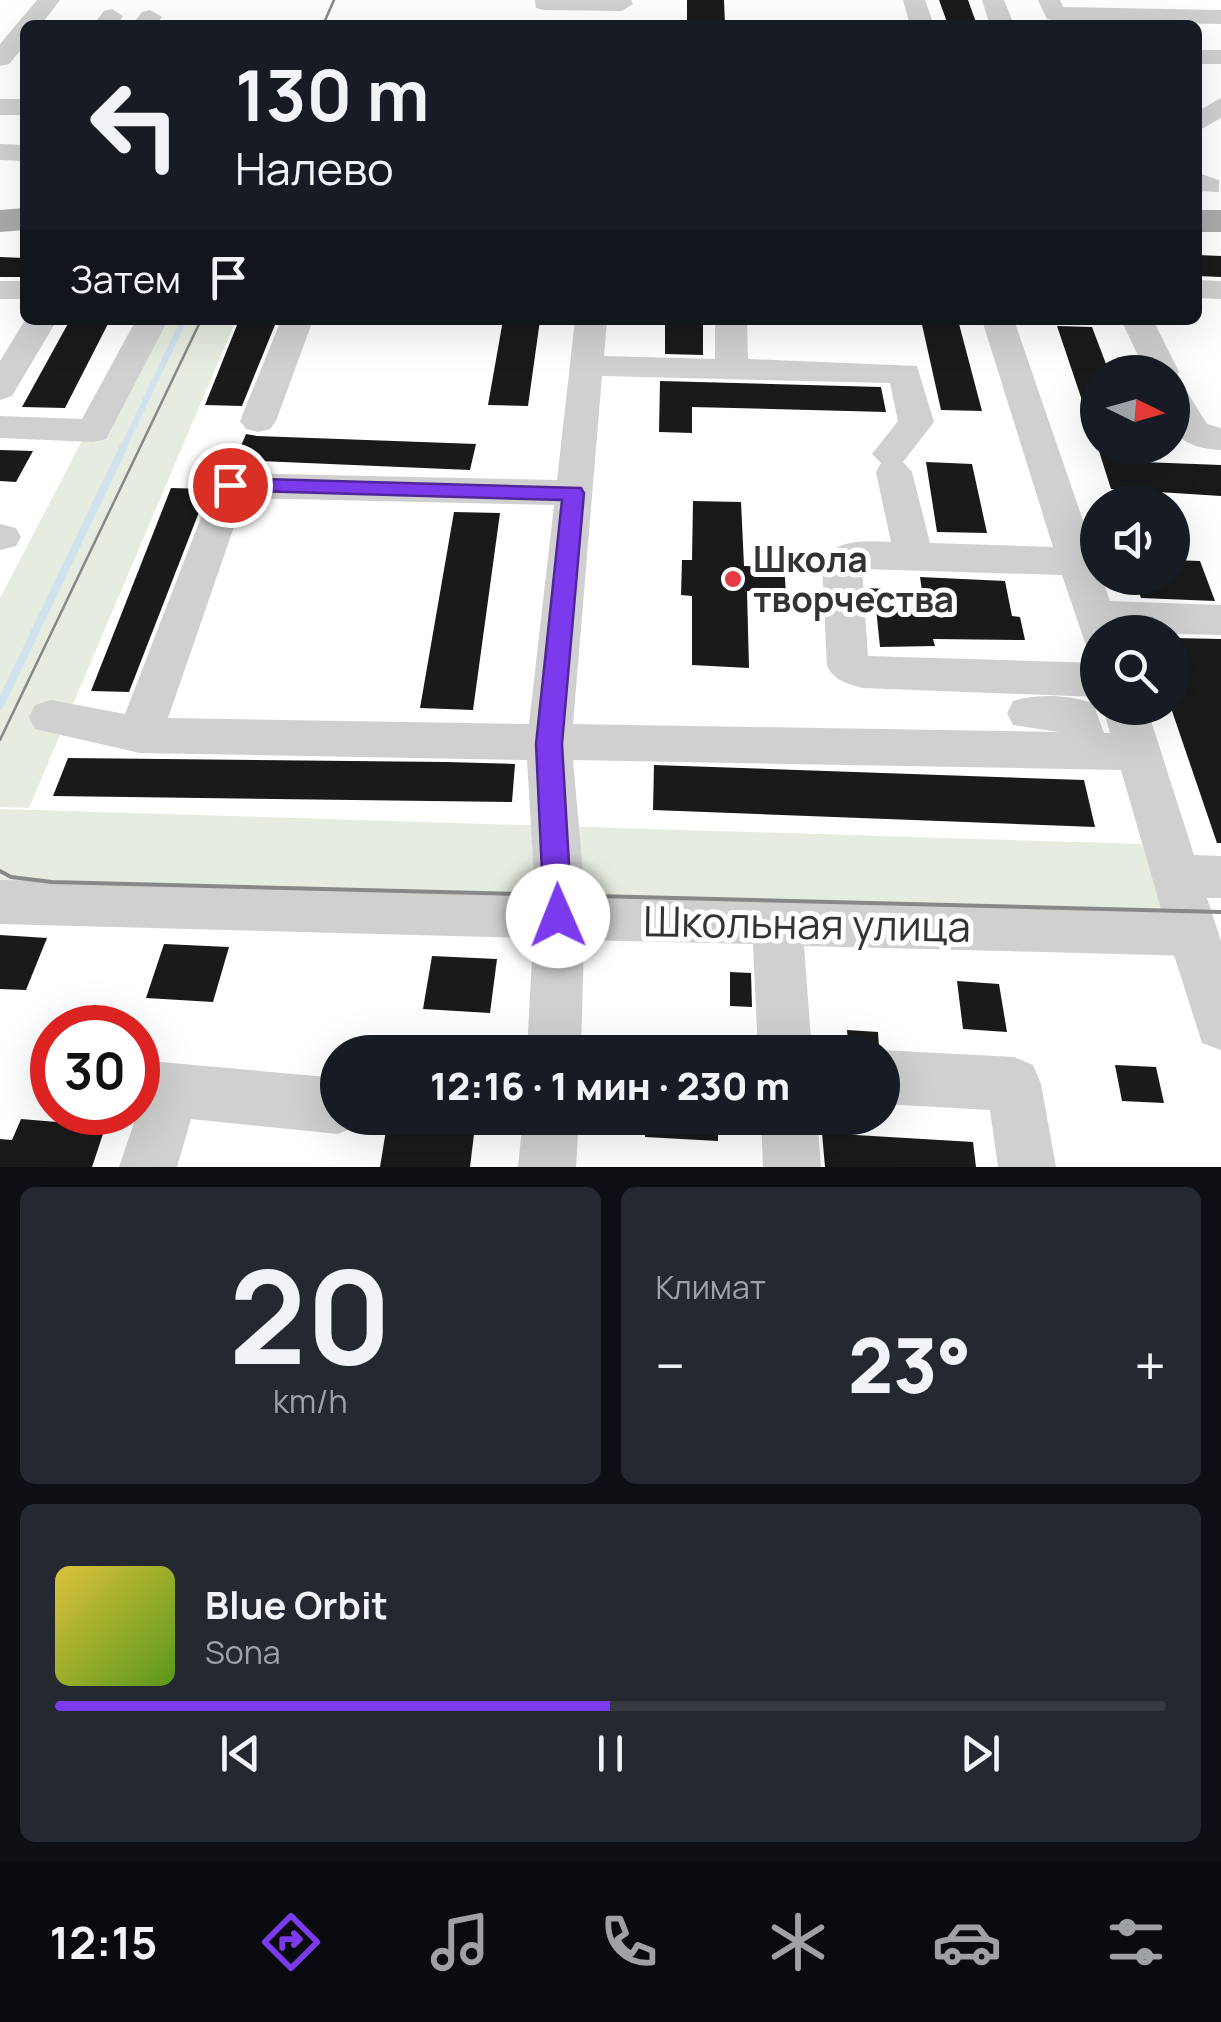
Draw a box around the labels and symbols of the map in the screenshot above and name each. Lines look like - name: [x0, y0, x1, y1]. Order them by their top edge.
- north arrow: [1080, 355, 1190, 465]
- pin: [188, 443, 273, 528]
- place label: Школа творчества: [753, 535, 954, 623]
- marker: Школа творчества: [722, 568, 744, 590]
- position arrow: [506, 864, 610, 968]
- street label: Школьная улица: [643, 891, 971, 955]
- speed limit sign: 30: [30, 1005, 160, 1135]

